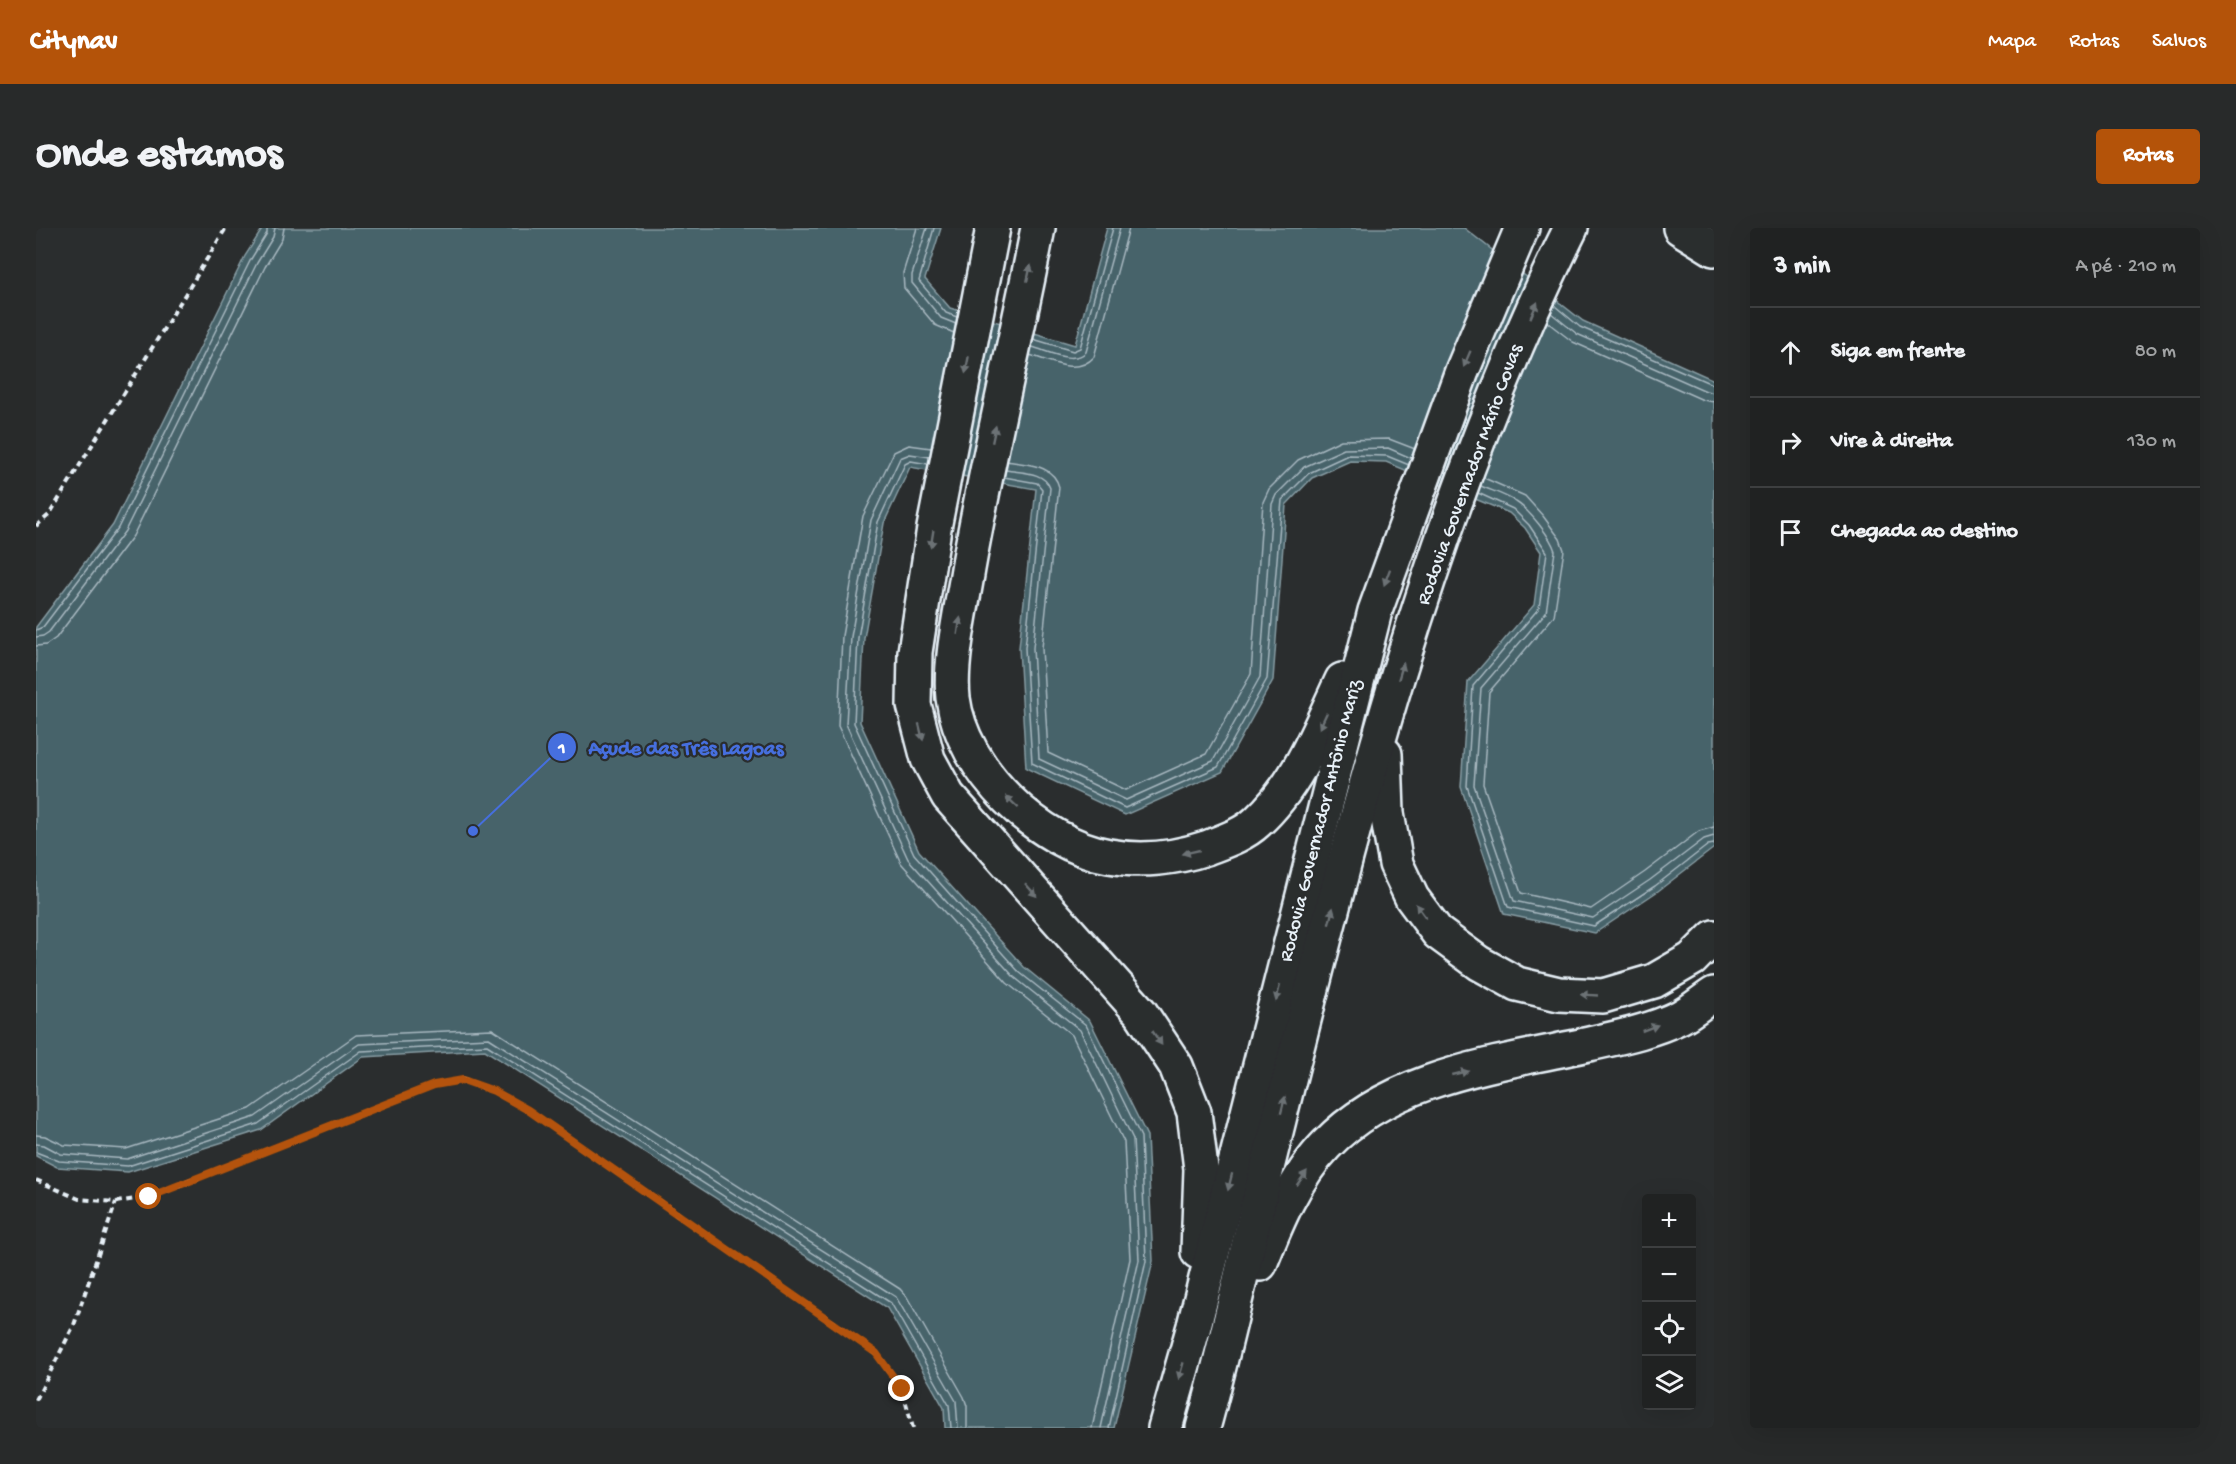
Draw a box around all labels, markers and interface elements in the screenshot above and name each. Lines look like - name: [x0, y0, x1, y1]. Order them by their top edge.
- text: Citynav: [30, 26, 118, 59]
- text: Mapa: [1988, 30, 2036, 55]
- text: Rotas: [2069, 30, 2119, 55]
- text: Salvos: [2152, 30, 2206, 55]
- button: Rotas: [2096, 129, 2200, 184]
- text: Onde estamos: [36, 132, 282, 181]
- text: 3 min: [1774, 252, 1830, 283]
- text: A pé · 210 m: [2075, 256, 2176, 279]
- one-way arrow: [1025, 263, 1034, 282]
- one-way arrow: [1530, 301, 1539, 318]
- icon: ahead: [1774, 336, 1807, 369]
- text: Siga em frente: [1831, 339, 1965, 365]
- street label: Rodovia Governador Mário Covas: [1413, 341, 1529, 608]
- text: 80 m: [2135, 341, 2176, 364]
- one-way arrow: [1462, 351, 1472, 369]
- one-way arrow: [962, 356, 971, 375]
- one-way arrow: [990, 424, 999, 443]
- icon: right: [1774, 426, 1807, 459]
- text: Vire à direita: [1831, 429, 1953, 455]
- text: 130 m: [2127, 431, 2176, 454]
- icon: arrive: [1774, 516, 1807, 549]
- text: Chegada ao destino: [1831, 519, 2018, 545]
- one-way arrow: [928, 530, 937, 549]
- one-way arrow: [1382, 568, 1392, 586]
- one-way arrow: [955, 616, 964, 635]
- one-way arrow: [1397, 662, 1406, 680]
- street label: Rodovia Governador Antônio Mariz: [1276, 677, 1368, 964]
- one-way arrow: [1319, 712, 1328, 729]
- one-way arrow: [917, 723, 927, 741]
- callout: Açude das Três Lagoas: [547, 727, 795, 766]
- text: Açude das Três Lagoas: [588, 738, 785, 763]
- text: 1: [557, 739, 566, 760]
- one-way arrow: [1005, 795, 1020, 809]
- one-way arrow: [1182, 847, 1200, 857]
- one-way arrow: [1024, 882, 1037, 897]
- one-way arrow: [1416, 903, 1428, 918]
- one-way arrow: [1327, 907, 1337, 925]
- one-way arrow: [1272, 984, 1282, 1002]
- one-way arrow: [1579, 991, 1598, 1000]
- one-way arrow: [1641, 1023, 1659, 1033]
- one-way arrow: [1151, 1030, 1162, 1046]
- one-way arrow: [1451, 1068, 1469, 1078]
- one-way arrow: [1279, 1096, 1289, 1114]
- one-way arrow: [1296, 1171, 1308, 1187]
- one-way arrow: [1225, 1173, 1234, 1191]
- route start: [135, 1183, 161, 1209]
- map controls: [1642, 1194, 1696, 1410]
- button: +: [1642, 1194, 1696, 1248]
- button: −: [1642, 1248, 1696, 1302]
- button: locate: [1642, 1302, 1696, 1356]
- button: layers: [1642, 1356, 1696, 1410]
- one-way arrow: [1176, 1362, 1185, 1380]
- route end: [888, 1375, 914, 1401]

